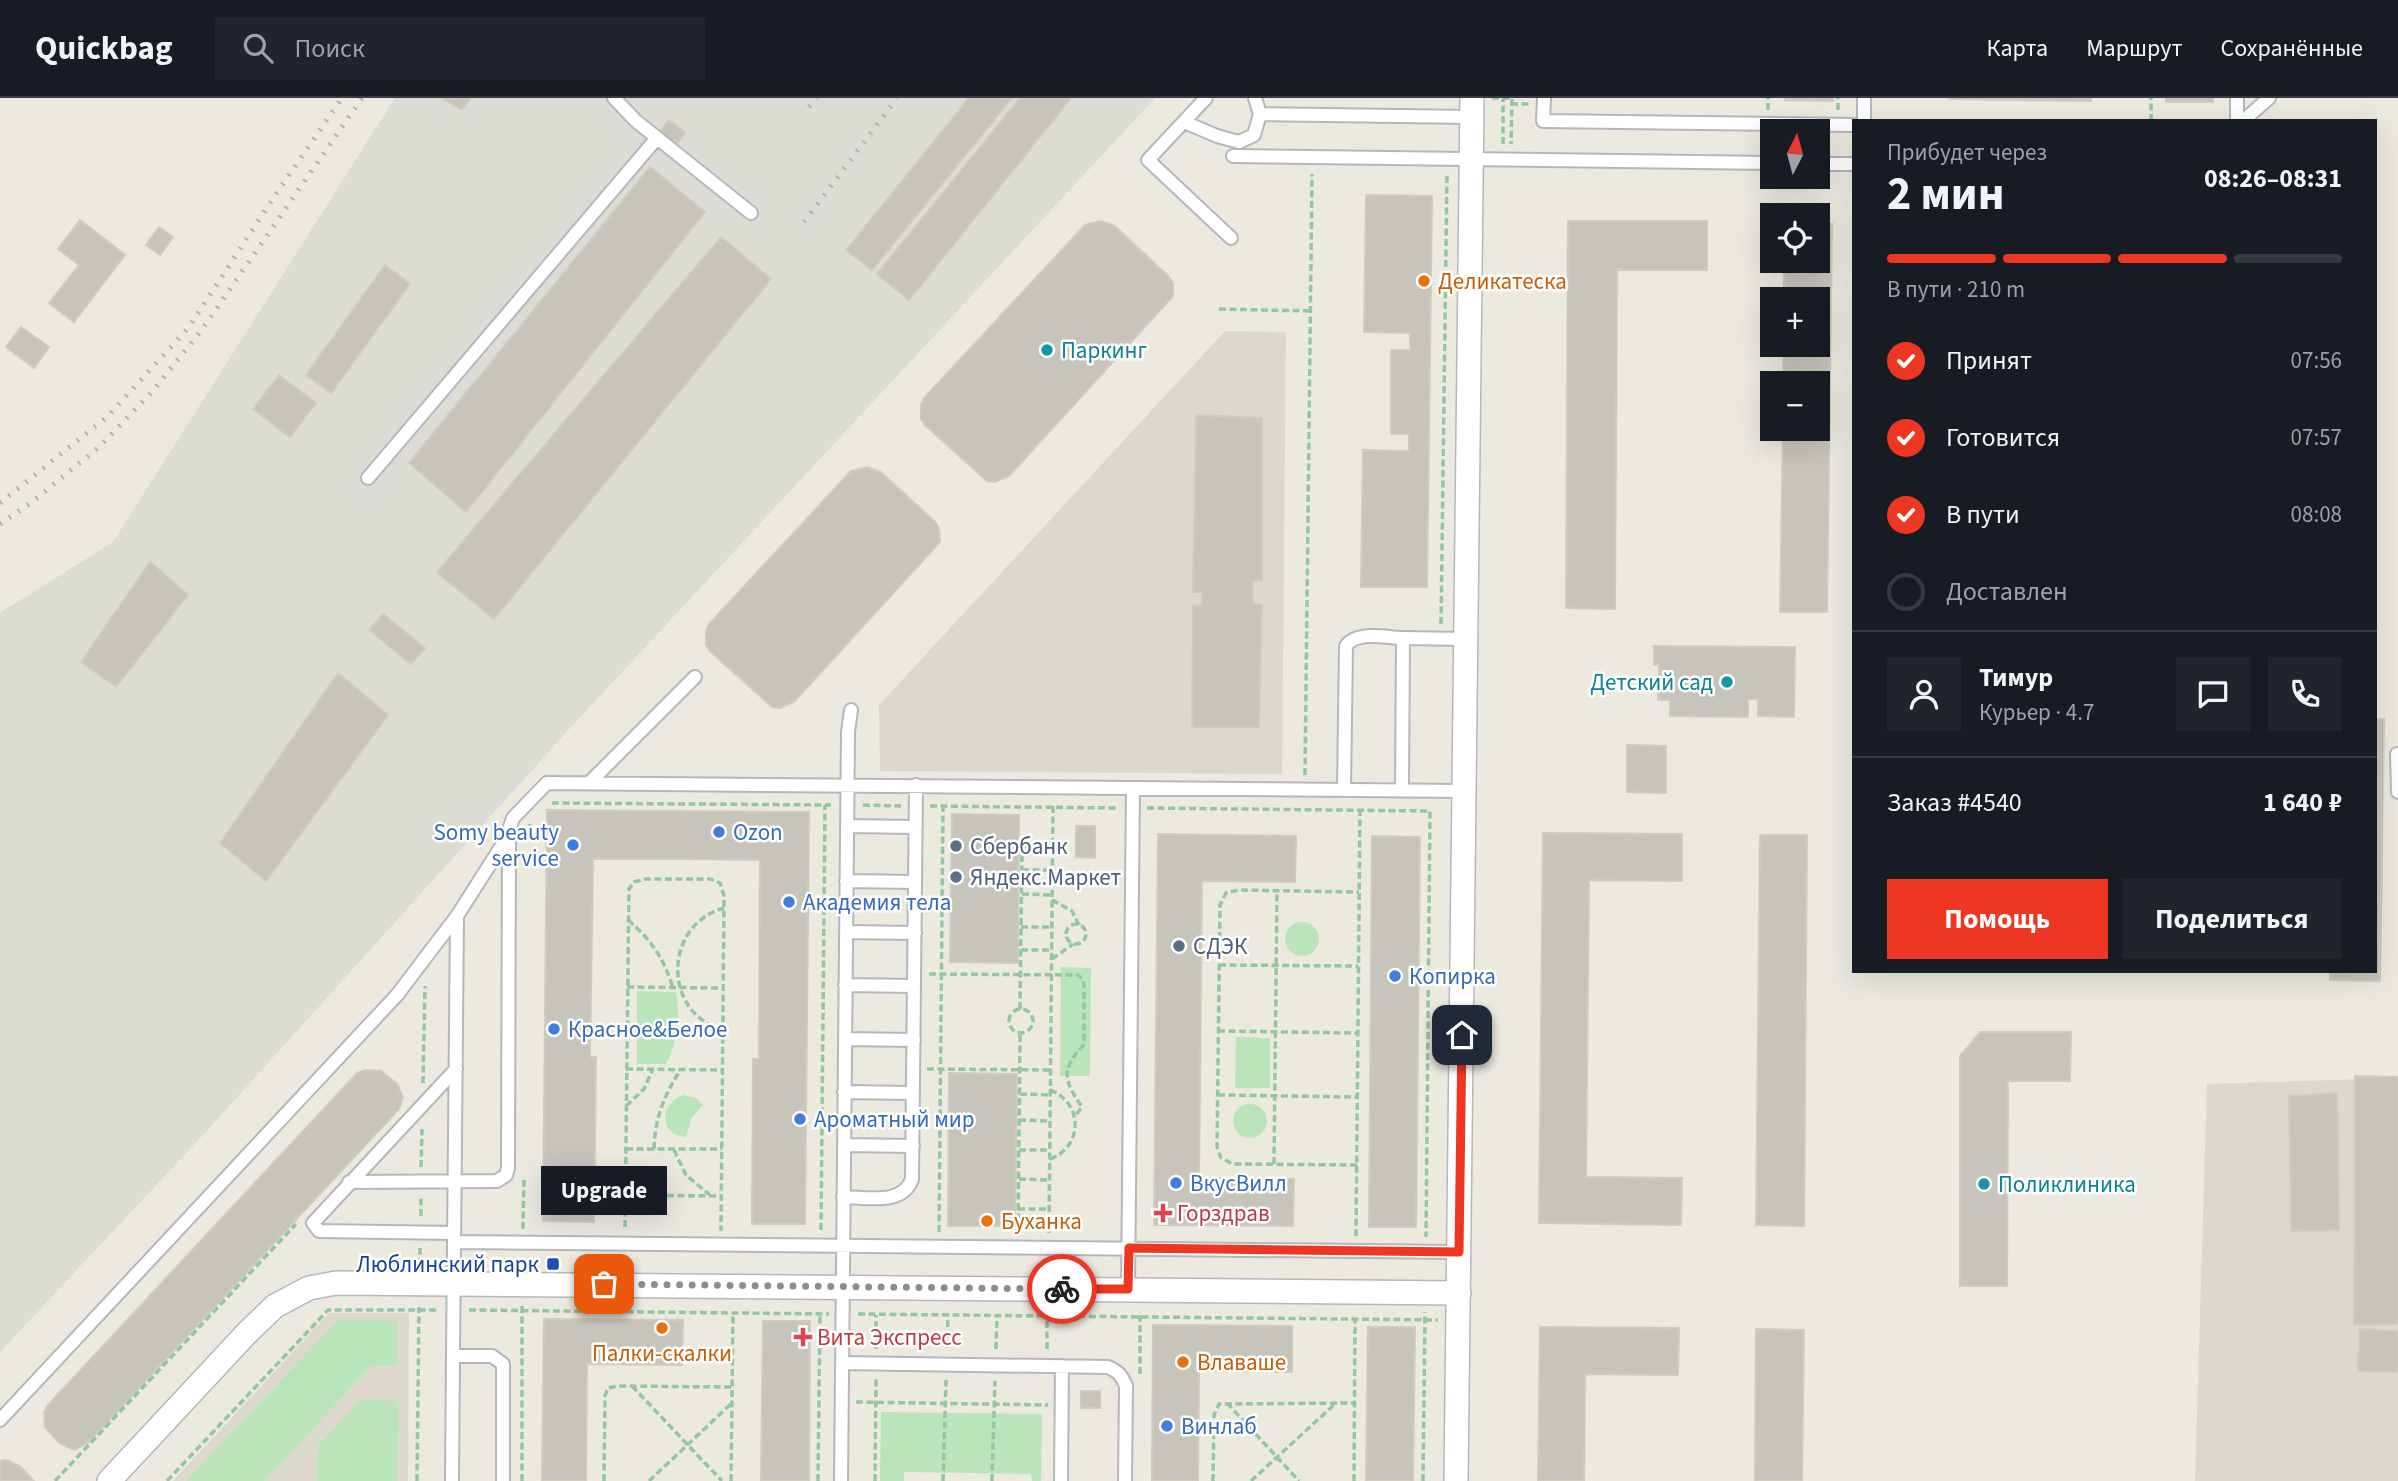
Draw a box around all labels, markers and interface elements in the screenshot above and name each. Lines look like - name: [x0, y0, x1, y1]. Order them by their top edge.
- search box: [215, 17, 705, 80]
- text: Quickbag: [35, 25, 173, 72]
- icon: search: [239, 29, 277, 67]
- text: Поиск: [295, 30, 365, 67]
- text: Карта: [1987, 31, 2048, 66]
- text: Маршрут: [2086, 31, 2182, 66]
- text: Сохранённые: [2220, 31, 2363, 66]
- north arrow: [1760, 119, 1830, 189]
- map controls: [1760, 119, 1830, 441]
- text: Прибудет через: [1887, 136, 2047, 169]
- text: 08:26–08:31: [2204, 160, 2342, 197]
- text: 2 мин: [1887, 162, 2004, 227]
- button: locate: [1760, 203, 1830, 273]
- place label: Деликатеска: [1438, 265, 1567, 298]
- marker: Деликатеска: [1416, 273, 1432, 289]
- text: В пути · 210 m: [1887, 273, 2025, 306]
- button: +: [1760, 287, 1830, 357]
- place label: Паркинг: [1061, 334, 1147, 367]
- marker: Паркинг: [1039, 342, 1055, 358]
- icon: check: [1887, 342, 1925, 380]
- text: Принят: [1946, 342, 2032, 379]
- text: 07:56: [2291, 344, 2342, 377]
- button: −: [1760, 371, 1830, 441]
- icon: check: [1887, 419, 1925, 457]
- text: Готовится: [1946, 419, 2060, 456]
- text: 07:57: [2291, 421, 2342, 454]
- icon: check: [1887, 496, 1925, 534]
- text: В пути: [1946, 496, 2020, 533]
- text: 08:08: [2291, 498, 2342, 531]
- text: Доставлен: [1946, 573, 2068, 610]
- button: person: [1887, 657, 1961, 731]
- button: chat: [2176, 657, 2250, 731]
- button: phone: [2268, 657, 2342, 731]
- text: Тимур: [1979, 659, 2053, 696]
- place label: Детский сад: [1590, 666, 1713, 699]
- marker: Детский сад: [1719, 674, 1735, 690]
- text: Курьер · 4.7: [1979, 696, 2094, 729]
- text: Заказ #4540: [1887, 784, 2022, 821]
- text: 1 640 ₽: [2263, 784, 2342, 821]
- place label: Somy beauty service: [433, 816, 559, 875]
- place label: Ozon: [733, 816, 783, 849]
- marker: Ozon: [711, 824, 727, 840]
- place label: Сбербанк: [970, 830, 1068, 863]
- marker: Somy beauty service: [565, 837, 581, 853]
- marker: Сбербанк: [948, 838, 964, 854]
- place label: Яндекс.Маркет: [970, 861, 1121, 894]
- marker: Яндекс.Маркет: [948, 869, 964, 885]
- button: Помощь: [1887, 879, 2108, 959]
- button: Поделиться: [2122, 879, 2342, 959]
- place label: Академия тела: [803, 886, 951, 919]
- marker: Академия тела: [781, 894, 797, 910]
- place label: СДЭК: [1193, 930, 1248, 963]
- marker: СДЭК: [1171, 938, 1187, 954]
- place label: Копирка: [1409, 960, 1496, 993]
- marker: Копирка: [1387, 968, 1403, 984]
- pin: [1432, 1005, 1492, 1065]
- place label: Красное&Белое: [568, 1013, 728, 1046]
- icon: home: [1443, 1016, 1481, 1054]
- marker: Красное&Белое: [546, 1021, 562, 1037]
- place label: Ароматный мир: [814, 1103, 975, 1136]
- marker: Ароматный мир: [792, 1111, 808, 1127]
- callout: Upgrade: [541, 1165, 667, 1214]
- place label: ВкусВилл: [1190, 1167, 1287, 1200]
- place label: Поликлиника: [1998, 1168, 2136, 1201]
- text: Upgrade: [561, 1174, 647, 1207]
- marker: ВкусВилл: [1168, 1175, 1184, 1191]
- marker: Поликлиника: [1976, 1176, 1992, 1192]
- place label: Горздрав: [1177, 1197, 1270, 1230]
- place label: Буханка: [1001, 1205, 1082, 1238]
- marker: Горздрав: [1155, 1205, 1171, 1221]
- marker: Буханка: [979, 1213, 995, 1229]
- place label: Люблинский парк: [356, 1248, 540, 1281]
- pin: [574, 1254, 634, 1314]
- courier: [1027, 1254, 1097, 1324]
- marker: Люблинский парк: [545, 1256, 561, 1272]
- icon: bag: [585, 1265, 623, 1303]
- icon: bike: [1043, 1270, 1081, 1308]
- marker: Палки-скалки: [654, 1320, 670, 1336]
- place label: Вита Экспресс: [817, 1321, 962, 1354]
- marker: Вита Экспресс: [795, 1329, 811, 1345]
- place label: Палки-скалки: [592, 1337, 732, 1370]
- place label: Влаваше: [1197, 1346, 1286, 1379]
- marker: Влаваше: [1175, 1354, 1191, 1370]
- place label: Винлаб: [1181, 1410, 1257, 1443]
- marker: Винлаб: [1159, 1418, 1175, 1434]

